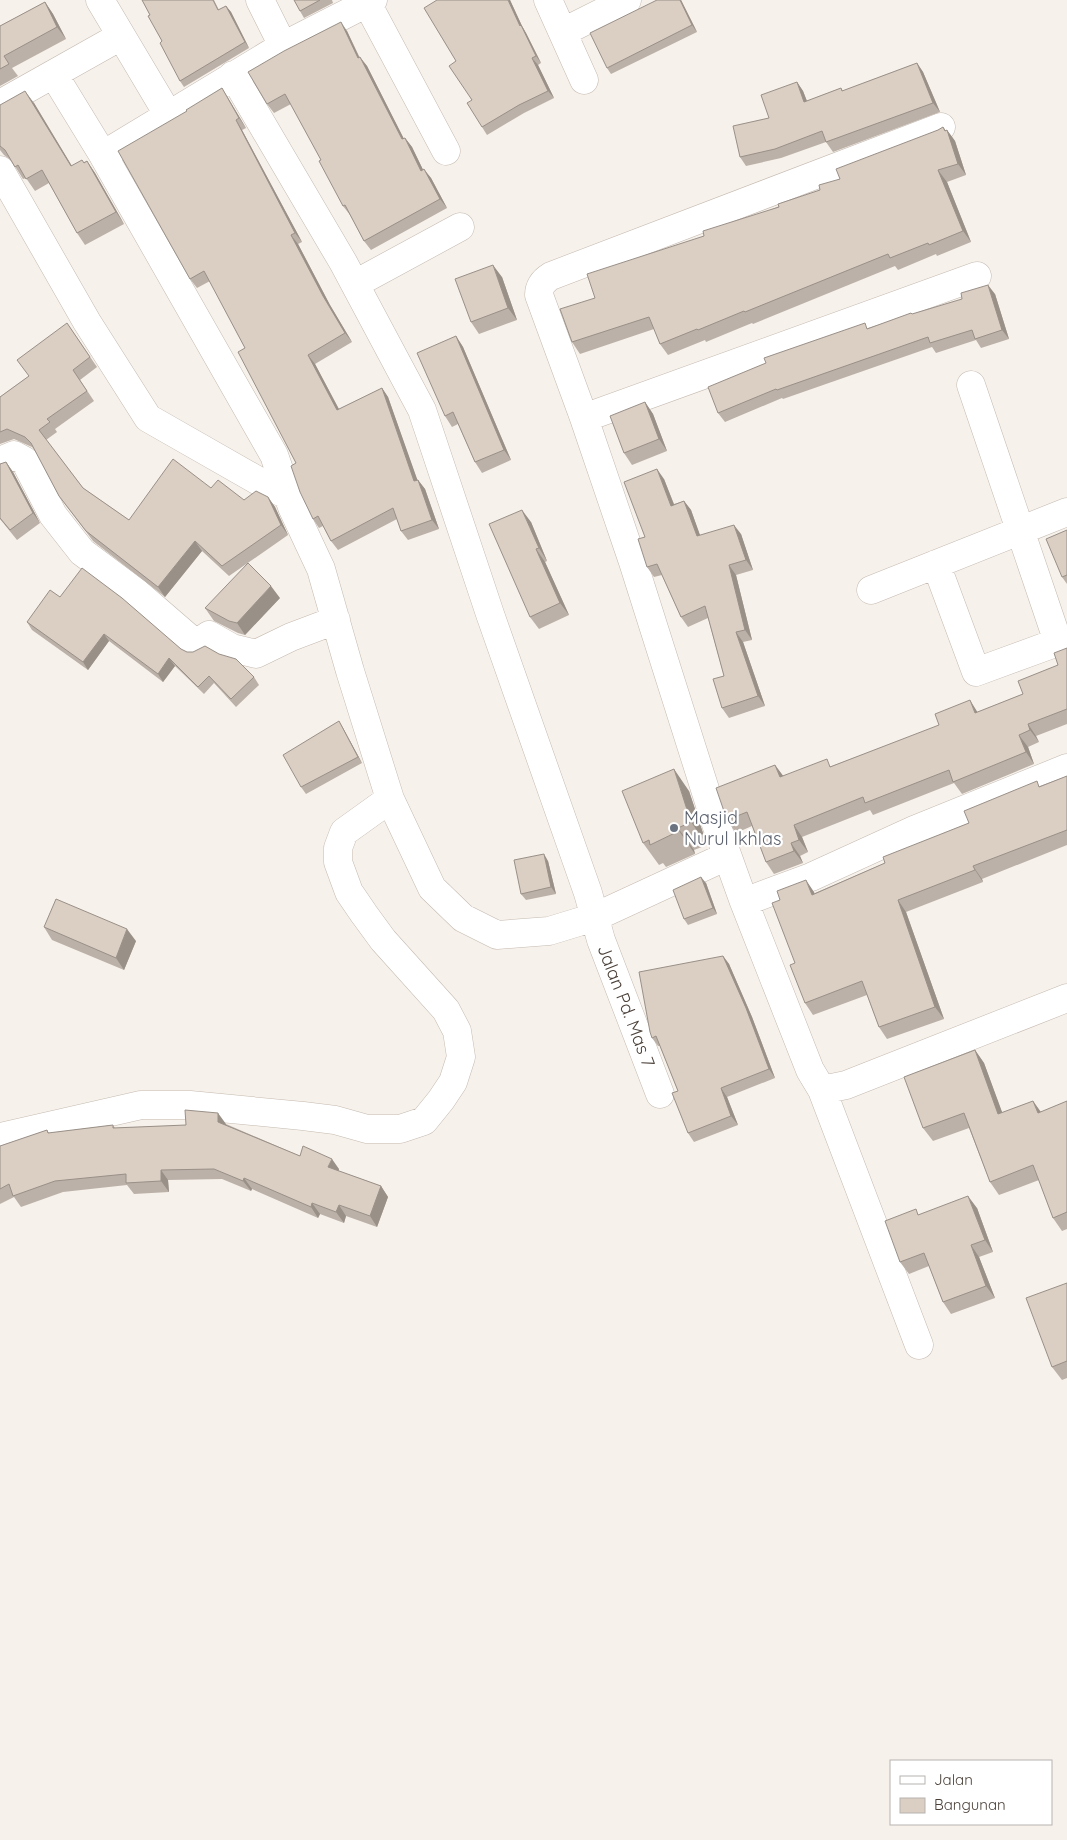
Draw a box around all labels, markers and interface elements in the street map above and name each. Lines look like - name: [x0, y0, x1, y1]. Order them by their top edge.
- place label: Masjid Nurul Ikhlas: [684, 806, 781, 850]
- marker: Masjid Nurul Ikhlas: [668, 822, 680, 834]
- street label: Jalan Pd. Mas 7: [593, 941, 660, 1070]
- legend: [890, 1760, 1052, 1825]
- text: Jalan: [934, 1770, 973, 1789]
- text: Bangunan: [934, 1795, 1006, 1814]

